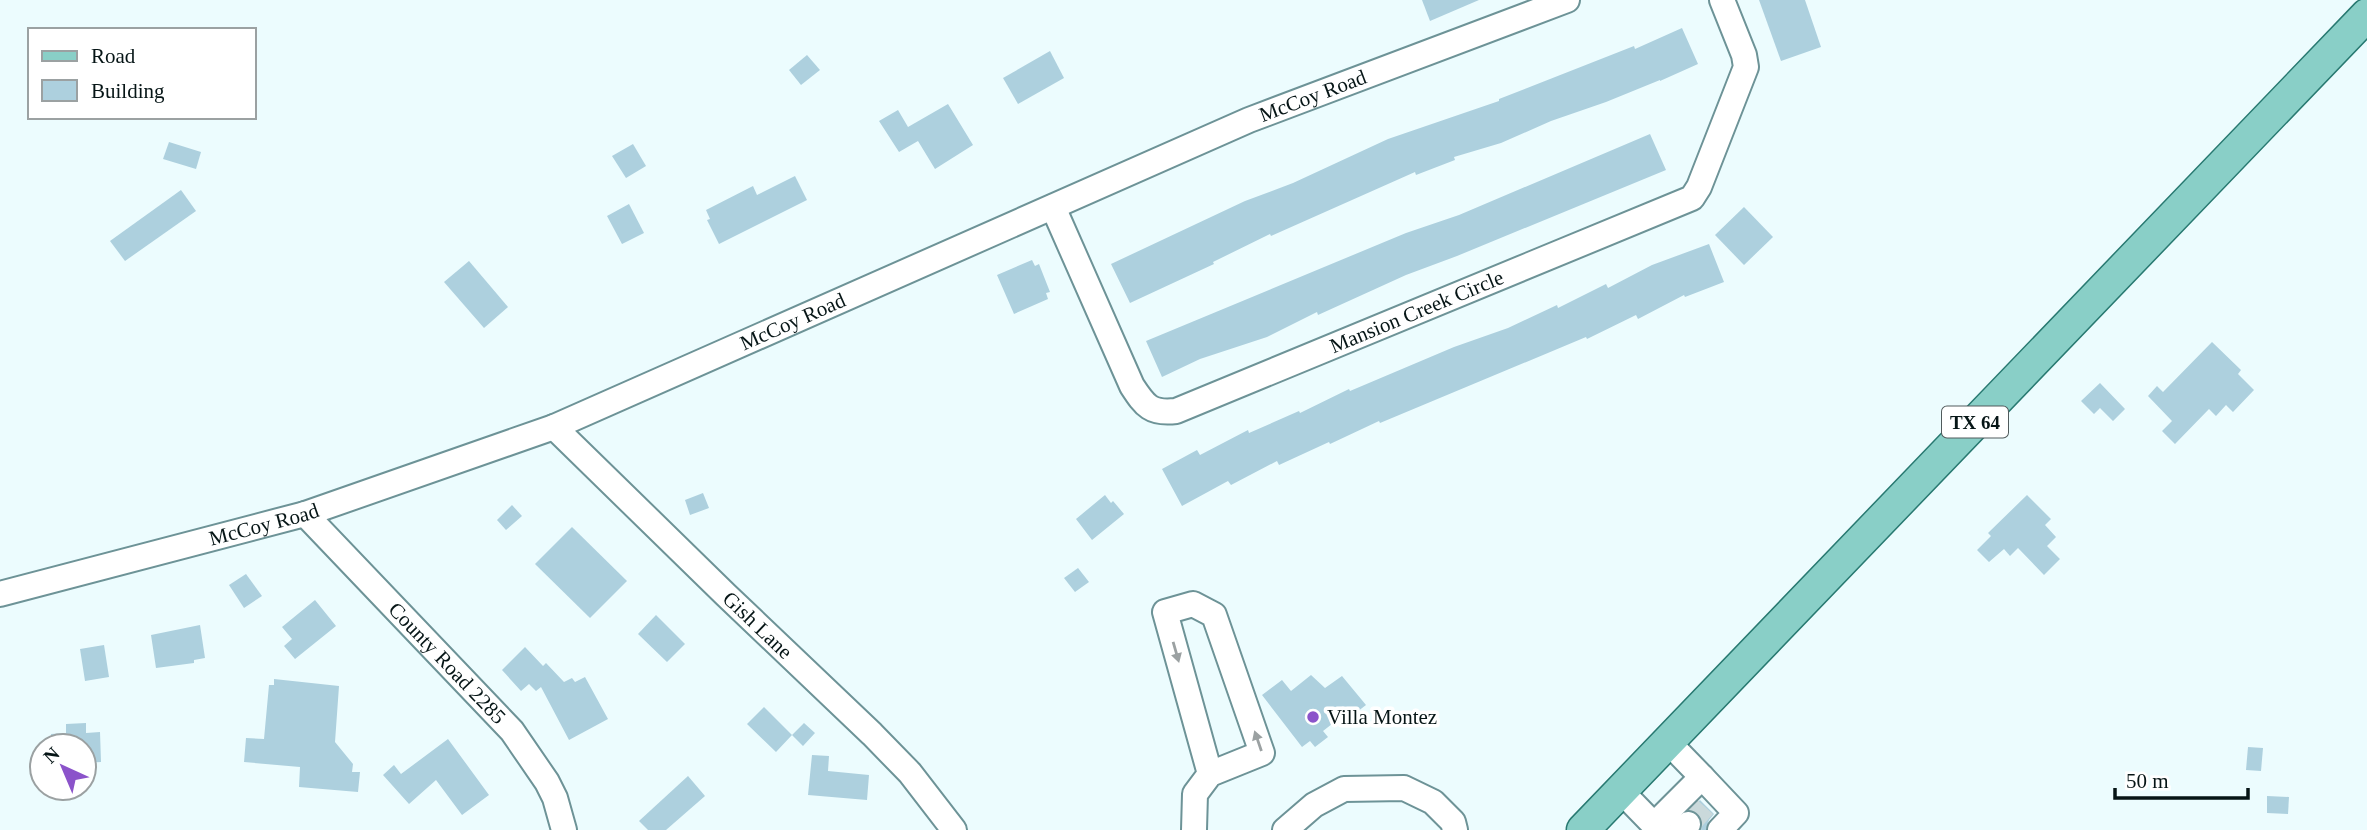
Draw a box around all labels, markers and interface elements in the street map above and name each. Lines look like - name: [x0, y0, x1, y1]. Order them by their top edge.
- legend: [28, 28, 256, 119]
- text: Road: [91, 44, 136, 68]
- street label: McCoy Road: [1256, 65, 1370, 127]
- text: Building: [91, 79, 165, 103]
- street label: Mansion Creek Circle: [1326, 265, 1507, 358]
- street label: McCoy Road: [736, 288, 849, 355]
- road number: TX 64: [1942, 406, 2008, 438]
- street label: McCoy Road: [207, 498, 323, 551]
- street label: Gish Lane: [718, 586, 797, 664]
- street label: County Road 2285: [384, 597, 511, 729]
- one-way arrow: [1172, 642, 1182, 663]
- place label: Villa Montez: [1327, 705, 1437, 729]
- marker: Villa Montez: [1305, 709, 1321, 725]
- one-way arrow: [1252, 731, 1263, 752]
- north arrow: [28, 732, 98, 802]
- text: N: [39, 743, 64, 767]
- scale bar: [2115, 756, 2248, 800]
- text: 50 m: [2126, 769, 2169, 793]

